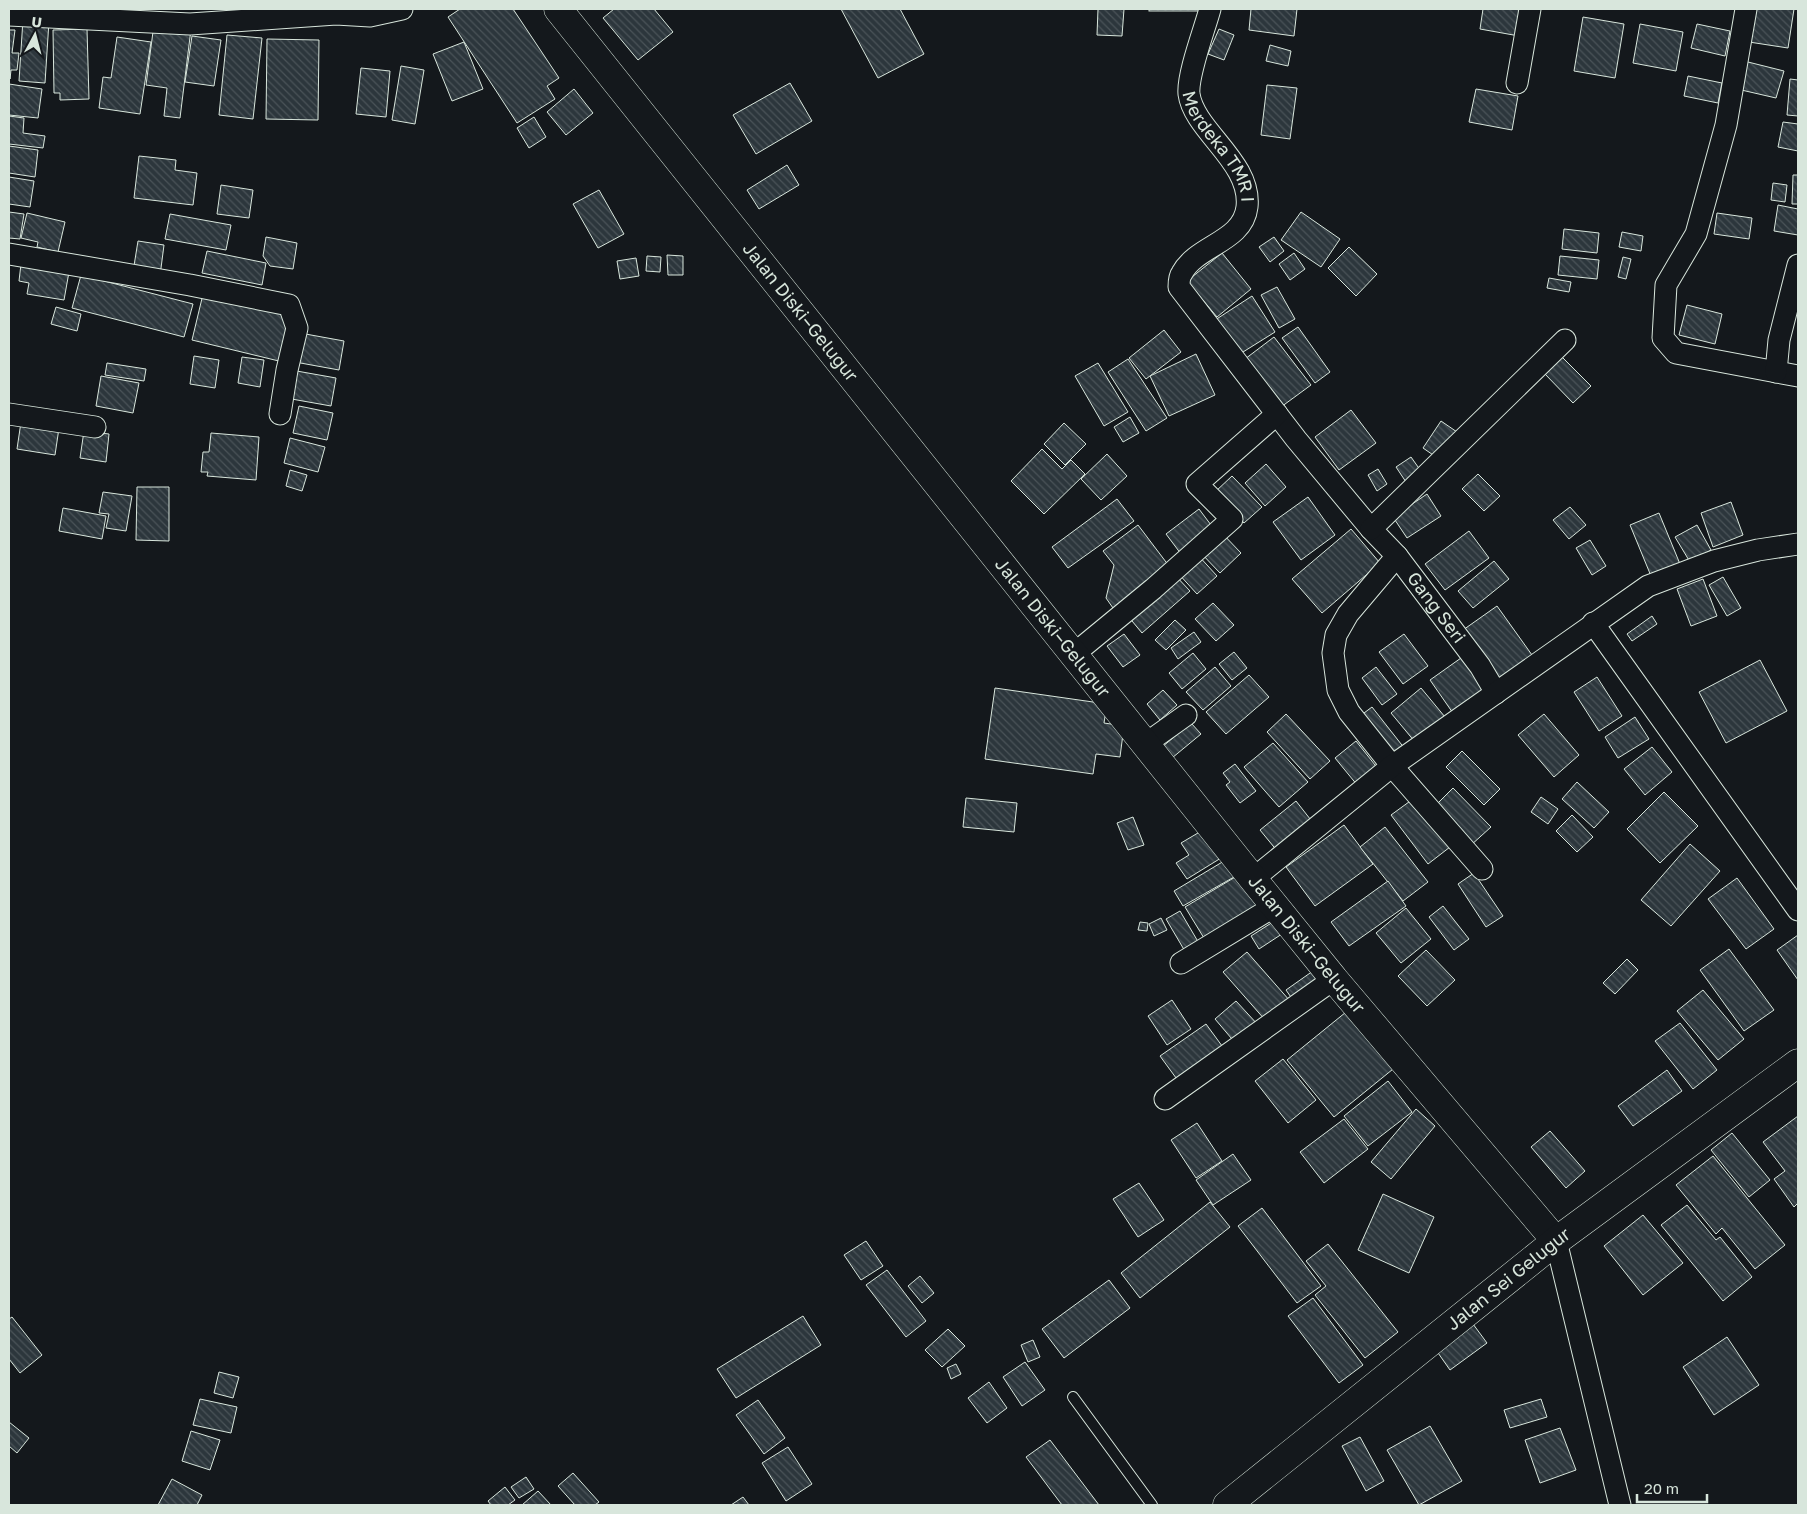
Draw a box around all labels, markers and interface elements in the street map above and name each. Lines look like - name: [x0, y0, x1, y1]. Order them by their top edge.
- north arrow: [10, 10, 60, 60]
- text: U: [31, 13, 43, 31]
- street label: Merdeka TMR I: [1178, 88, 1259, 203]
- street label: Jalan Diski–Gelugur: [739, 237, 863, 386]
- street label: Jalan Diski–Gelugur: [991, 553, 1115, 701]
- street label: Gang Seri: [1403, 567, 1471, 647]
- street label: Jalan Diski–Gelugur: [1244, 870, 1370, 1017]
- street label: Jalan Sei Gelugur: [1442, 1222, 1574, 1334]
- scale bar: [1637, 1472, 1707, 1504]
- text: 20 m: [1644, 1479, 1679, 1497]

